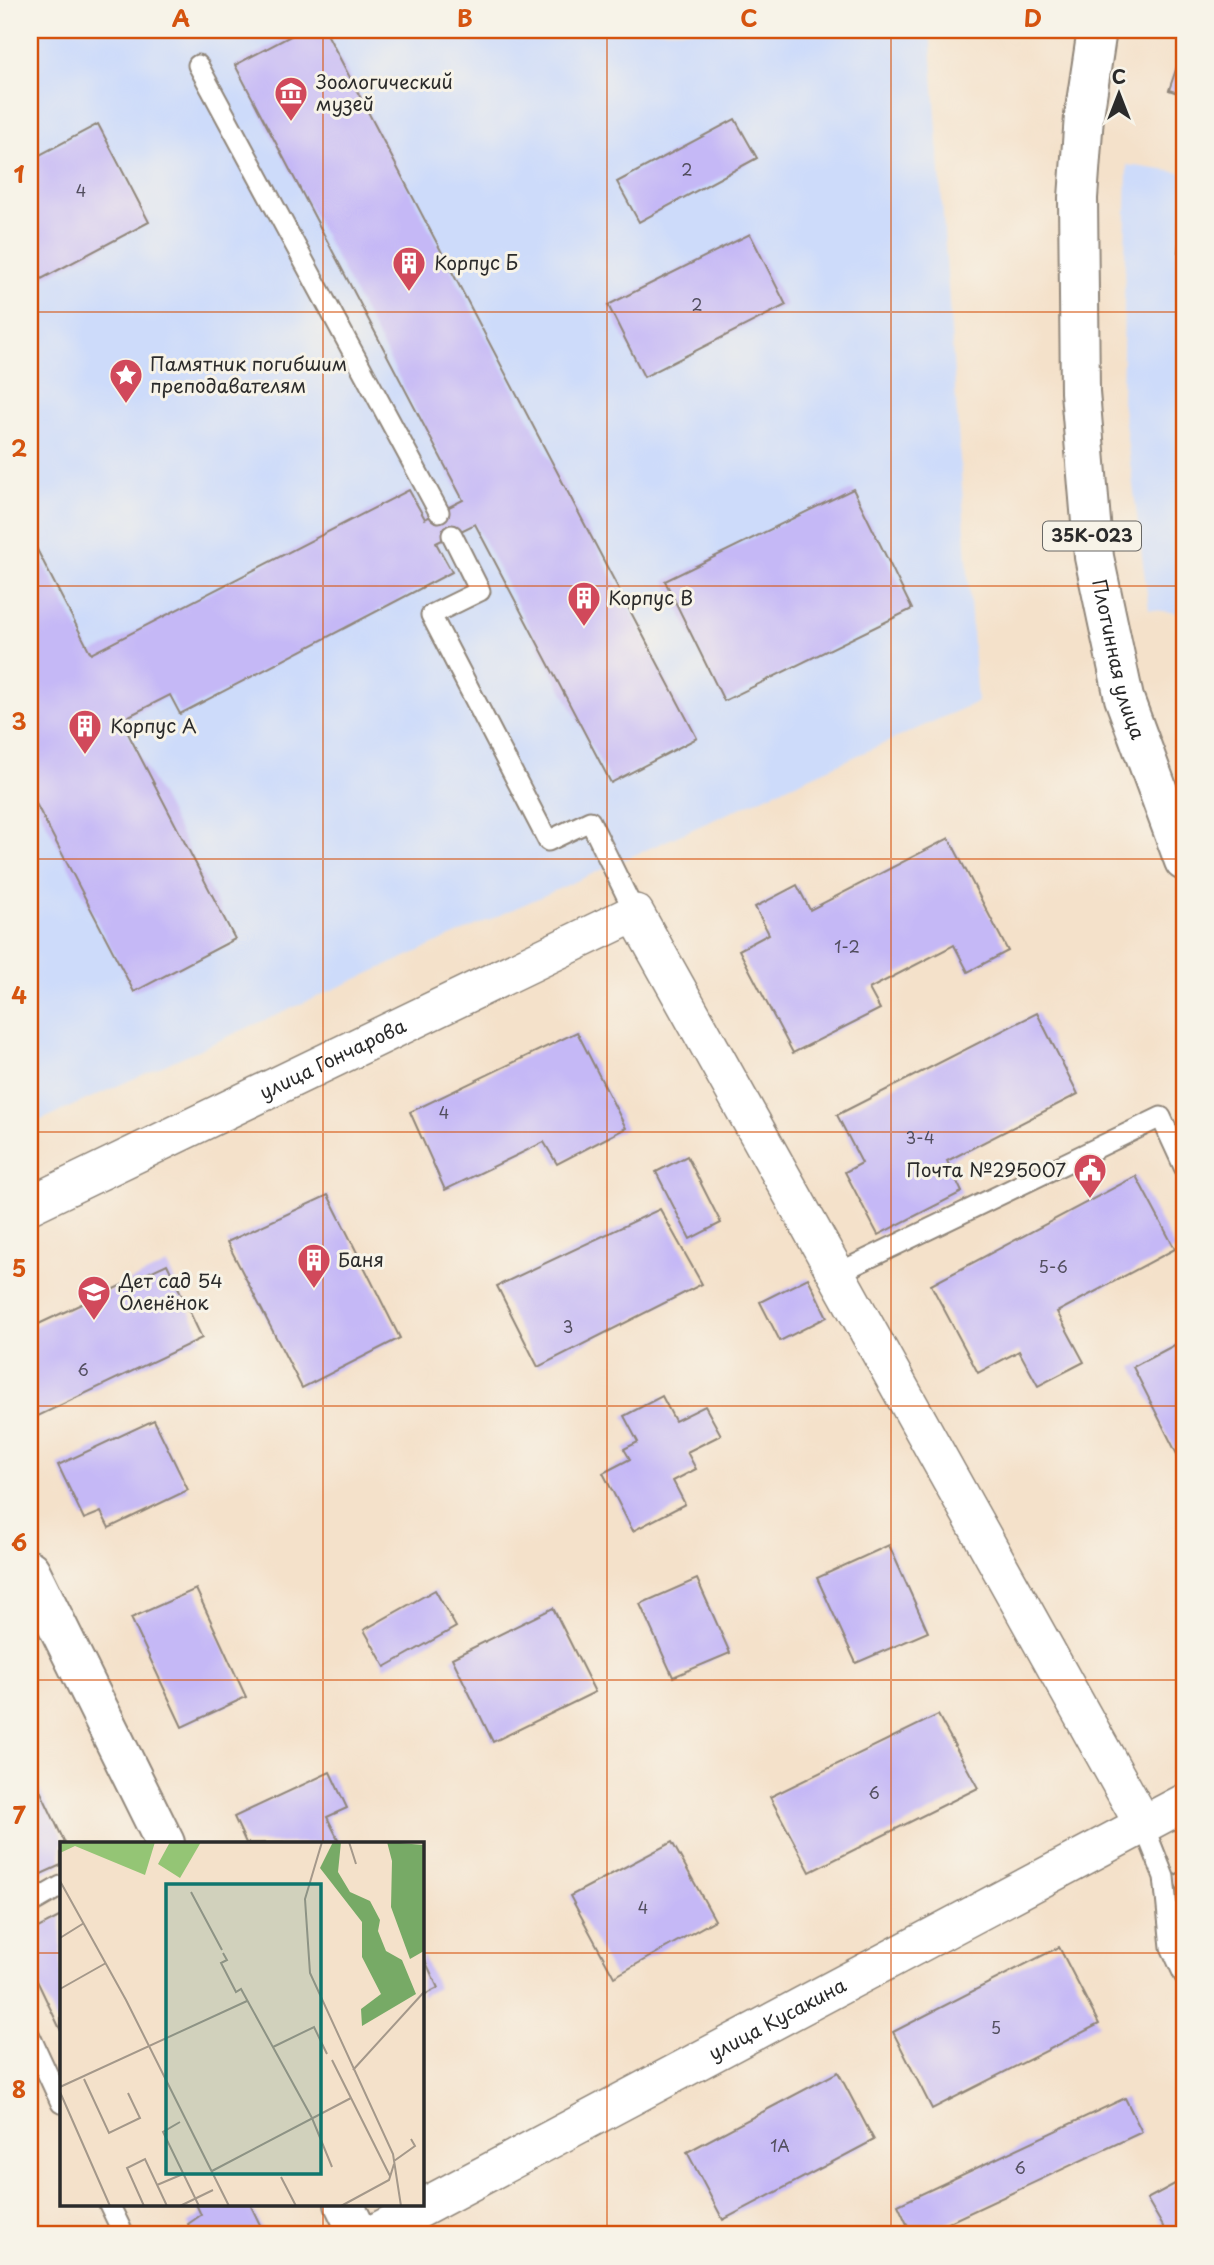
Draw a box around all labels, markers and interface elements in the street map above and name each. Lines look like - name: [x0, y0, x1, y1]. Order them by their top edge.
- text: A: [172, 0, 190, 35]
- text: B: [457, 0, 473, 35]
- text: C: [740, 0, 758, 35]
- text: D: [1024, 0, 1042, 35]
- north arrow: [1084, 60, 1154, 130]
- text: С: [1112, 62, 1126, 90]
- place label: Зоологический музей: [316, 67, 453, 117]
- museum icon: Зоологический музей: [272, 74, 310, 123]
- text: 1: [14, 156, 25, 191]
- house number: 2: [681, 157, 693, 181]
- house number: 4: [76, 178, 86, 202]
- building icon: Корпус Б: [390, 244, 428, 293]
- place label: Корпус Б: [434, 248, 518, 276]
- house number: 2: [691, 292, 703, 316]
- place label: Памятник погибшим преподавателям: [150, 349, 347, 399]
- place icon: Памятник погибшим преподавателям: [107, 356, 145, 405]
- text: 2: [11, 430, 27, 465]
- road number: 35К-023: [1043, 522, 1141, 550]
- street label: Плотинная улица: [1086, 576, 1153, 743]
- building icon: Корпус В: [565, 579, 603, 628]
- place label: Корпус В: [608, 583, 693, 611]
- text: 3: [11, 703, 27, 738]
- building icon: Корпус А: [66, 707, 104, 756]
- place label: Корпус А: [110, 711, 197, 739]
- house number: 1-2: [834, 934, 860, 958]
- text: 4: [11, 977, 27, 1012]
- street label: улица Гончарова: [254, 1011, 410, 1105]
- house number: 4: [439, 1100, 449, 1124]
- house number: 3-4: [905, 1125, 935, 1149]
- public building icon: Почта №295007: [1071, 1151, 1109, 1200]
- place label: Почта №295007: [906, 1155, 1066, 1183]
- building icon: Баня: [295, 1241, 333, 1290]
- place label: Баня: [338, 1245, 384, 1273]
- text: 5: [12, 1250, 26, 1285]
- house number: 5-6: [1038, 1254, 1068, 1278]
- place label: Дет сад 54 Оленёнок: [118, 1266, 223, 1316]
- school or university icon: Дет сад 54 Оленёнок: [75, 1273, 113, 1322]
- house number: 3: [563, 1314, 573, 1338]
- house number: 6: [77, 1357, 89, 1381]
- text: 6: [11, 1524, 27, 1559]
- house number: 6: [868, 1780, 880, 1804]
- text: 7: [12, 1797, 26, 1832]
- inset map: [60, 1842, 424, 2206]
- house number: 4: [638, 1895, 648, 1919]
- street label: улица Кусакина: [703, 1970, 851, 2066]
- house number: 5: [991, 2015, 1001, 2039]
- text: 8: [12, 2071, 26, 2106]
- house number: 1А: [770, 2133, 790, 2157]
- house number: 6: [1014, 2155, 1026, 2179]

